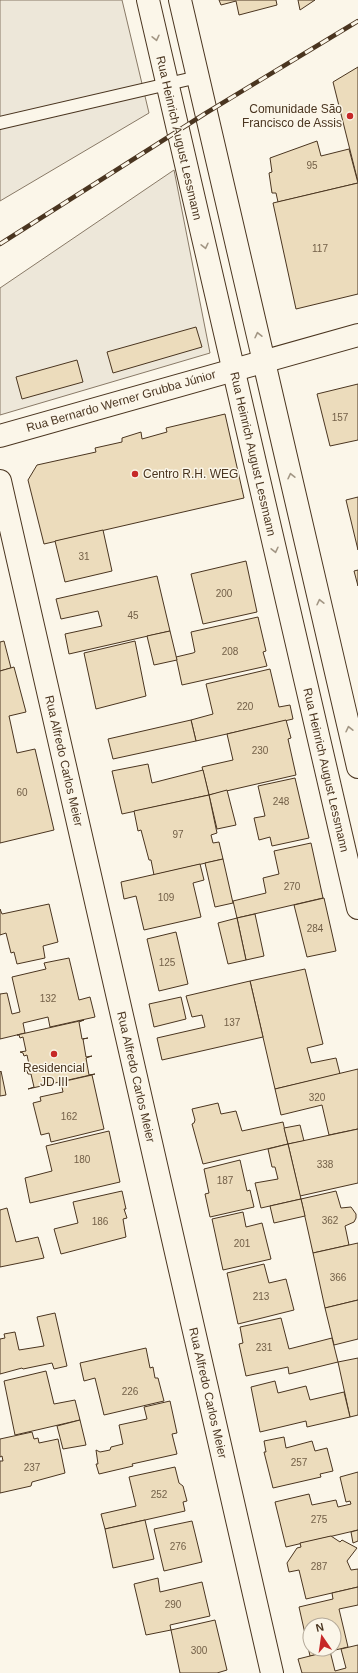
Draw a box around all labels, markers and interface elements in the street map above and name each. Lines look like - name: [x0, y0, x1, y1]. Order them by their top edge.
- one-way arrow: [152, 35, 160, 41]
- street label: Rua Heinrich August Lessmann: [153, 55, 205, 221]
- place label: Comunidade São Francisco de Assis: [242, 102, 342, 130]
- marker: Comunidade São Francisco de Assis: [345, 111, 355, 121]
- house number: 95: [306, 160, 318, 171]
- one-way arrow: [200, 243, 208, 250]
- house number: 117: [312, 243, 328, 254]
- one-way arrow: [254, 332, 263, 339]
- street label: Rua Bernardo Werner Grubba Júnior: [25, 367, 217, 435]
- street label: Rua Heinrich August Lessmann: [227, 371, 279, 537]
- house number: 157: [332, 412, 349, 423]
- place label: Centro R.H. WEG: [143, 467, 238, 481]
- marker: Centro R.H. WEG: [130, 469, 140, 479]
- one-way arrow: [287, 473, 295, 479]
- one-way arrow: [271, 547, 279, 554]
- house number: 31: [78, 551, 90, 562]
- house number: 200: [216, 588, 233, 599]
- one-way arrow: [316, 599, 324, 606]
- house number: 45: [127, 610, 139, 621]
- house number: 208: [222, 646, 239, 657]
- street label: Rua Heinrich August Lessmann: [300, 687, 352, 853]
- street label: Rua Alfredo Carlos Meier: [42, 694, 86, 828]
- house number: 220: [237, 701, 254, 712]
- one-way arrow: [346, 726, 354, 732]
- house number: 230: [252, 745, 269, 756]
- house number: 60: [16, 787, 28, 798]
- house number: 248: [273, 796, 290, 807]
- house number: 97: [172, 829, 184, 840]
- house number: 270: [284, 881, 301, 892]
- house number: 109: [158, 892, 175, 903]
- house number: 284: [307, 923, 324, 934]
- house number: 125: [159, 957, 176, 968]
- house number: 132: [40, 993, 57, 1004]
- street label: Rua Alfredo Carlos Meier: [114, 1010, 158, 1144]
- house number: 137: [224, 1017, 241, 1028]
- marker: Residencial JD III: [49, 1049, 59, 1059]
- place label: Residencial JD III: [23, 1061, 85, 1089]
- house number: 320: [309, 1092, 326, 1103]
- house number: 162: [61, 1111, 78, 1122]
- house number: 180: [74, 1154, 91, 1165]
- house number: 338: [317, 1159, 334, 1170]
- house number: 187: [217, 1175, 234, 1186]
- house number: 362: [322, 1215, 339, 1226]
- house number: 186: [92, 1216, 109, 1227]
- house number: 201: [234, 1238, 251, 1249]
- house number: 366: [330, 1272, 347, 1283]
- house number: 213: [253, 1291, 270, 1302]
- street label: Rua Alfredo Carlos Meier: [186, 1326, 230, 1460]
- house number: 231: [256, 1342, 273, 1353]
- house number: 226: [122, 1386, 139, 1397]
- house number: 257: [291, 1457, 308, 1468]
- house number: 237: [24, 1462, 41, 1473]
- house number: 252: [151, 1489, 168, 1500]
- house number: 275: [311, 1514, 328, 1525]
- house number: 276: [170, 1541, 187, 1552]
- house number: 287: [311, 1561, 328, 1572]
- house number: 290: [165, 1599, 182, 1610]
- north arrow: [302, 1617, 342, 1657]
- text: N: [315, 1621, 325, 1634]
- house number: 300: [191, 1645, 208, 1656]

